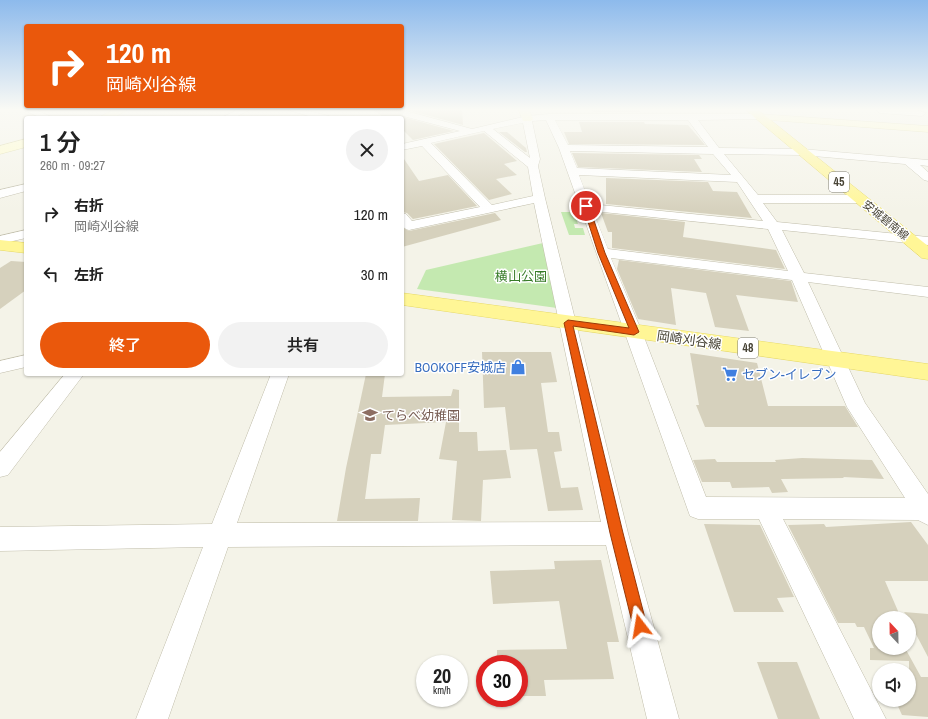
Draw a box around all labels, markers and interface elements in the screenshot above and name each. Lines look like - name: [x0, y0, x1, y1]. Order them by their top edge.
- text: 120 m: [106, 34, 171, 72]
- icon: right: [40, 40, 92, 92]
- text: 岡崎刈谷線: [106, 72, 196, 97]
- text: 1 分: [40, 126, 80, 158]
- button: close: [346, 129, 388, 171]
- text: 260 m · 09:27: [40, 157, 105, 174]
- road number: 45: [829, 172, 849, 192]
- pin: [569, 189, 603, 223]
- text: 右折: [74, 195, 104, 216]
- icon: arrive: [575, 195, 597, 217]
- street label: 安城碧南線: [860, 197, 912, 243]
- icon: right: [40, 203, 62, 225]
- text: 120 m: [354, 204, 388, 225]
- text: 岡崎刈谷線: [74, 218, 139, 235]
- icon: left: [40, 263, 62, 285]
- text: 左折: [74, 264, 104, 285]
- text: 30 m: [361, 264, 388, 285]
- park label: 横山公園: [495, 268, 547, 285]
- button: 終了: [40, 322, 210, 368]
- button: 共有: [218, 322, 388, 368]
- street label: 岡崎刈谷線: [656, 327, 722, 353]
- road number: 48: [738, 338, 758, 358]
- shop icon: BOOKOFF安城店: [509, 358, 527, 376]
- place label: BOOKOFF安城店: [415, 359, 506, 376]
- supermarket icon: セブン-イレブン: [721, 365, 739, 383]
- place label: セブン-イレブン: [742, 366, 837, 383]
- school or university icon: てらべ幼稚園: [361, 406, 379, 424]
- place label: てらべ幼稚園: [382, 407, 460, 424]
- position arrow: [619, 605, 661, 647]
- north arrow: [872, 611, 916, 655]
- map controls: [872, 611, 916, 707]
- speed limit sign: 30: [476, 655, 528, 707]
- text: 20: [433, 662, 451, 689]
- button: sound: [872, 663, 916, 707]
- text: km/h: [433, 684, 451, 697]

